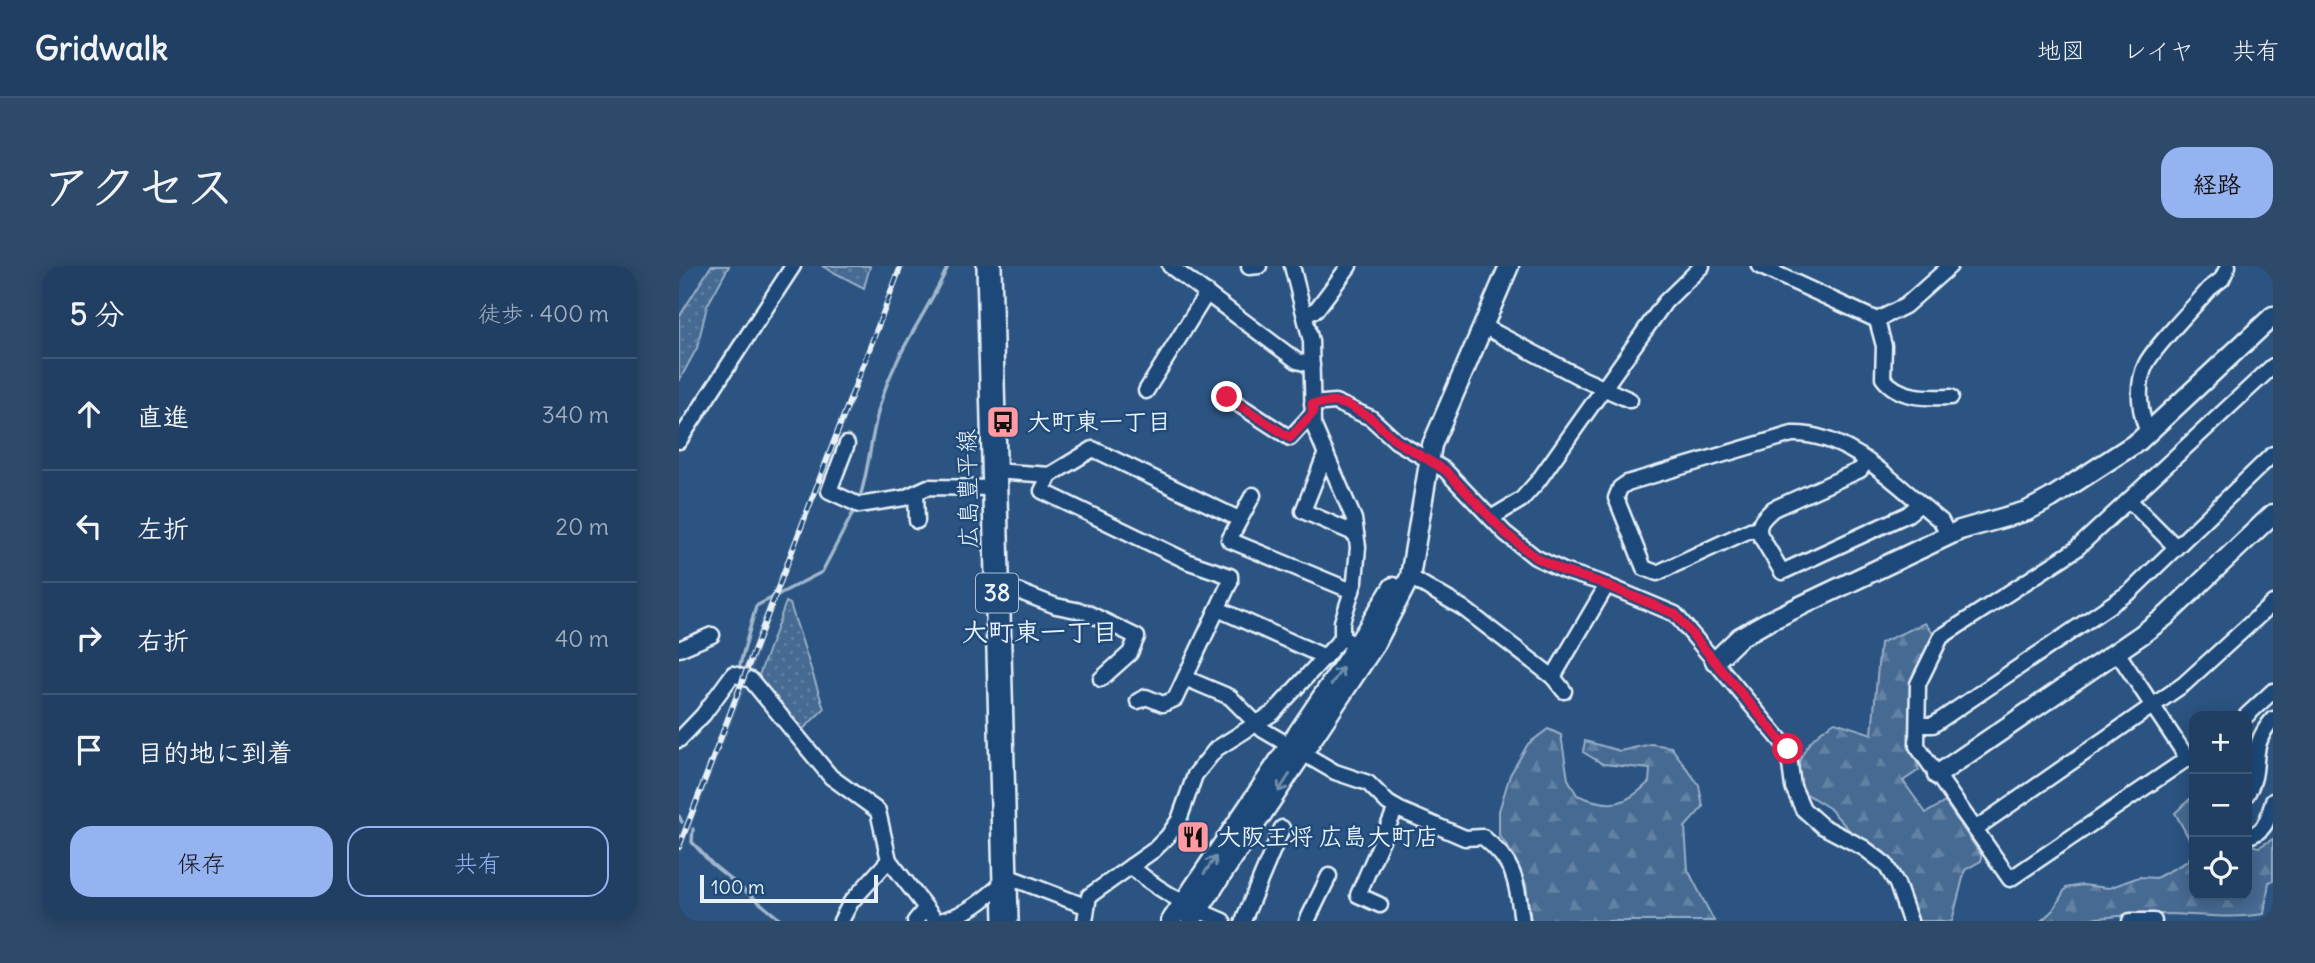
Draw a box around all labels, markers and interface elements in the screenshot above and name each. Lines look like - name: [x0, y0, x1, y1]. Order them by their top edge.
- text: Gridwalk: [35, 27, 168, 69]
- text: 地図: [2037, 35, 2085, 65]
- text: レイヤ: [2123, 35, 2194, 65]
- text: 共有: [2232, 35, 2280, 65]
- button: 経路: [2161, 147, 2273, 218]
- text: アクセス: [42, 156, 235, 217]
- text: 5 分: [70, 295, 124, 333]
- text: 徒歩 · 400 m: [478, 299, 609, 328]
- route end: [1211, 381, 1242, 412]
- icon: ahead: [70, 395, 108, 433]
- text: 直進: [137, 400, 189, 433]
- text: 340 m: [542, 400, 609, 429]
- bus stop icon: 大町東一丁目: [984, 403, 1022, 441]
- place label: 大町東一丁目: [1027, 406, 1171, 436]
- street label: 広島豊平線: [951, 429, 983, 549]
- icon: left: [70, 507, 108, 545]
- text: 左折: [137, 512, 189, 545]
- text: 20 m: [556, 512, 609, 541]
- road number: 38: [976, 574, 1018, 612]
- district label: 大町東一丁目: [962, 615, 1118, 648]
- icon: right: [70, 619, 108, 657]
- text: 右折: [137, 624, 189, 657]
- text: 40 m: [555, 624, 609, 653]
- one-way arrow: [1330, 667, 1344, 686]
- map controls: [2189, 711, 2252, 900]
- button: +: [2189, 711, 2252, 774]
- icon: arrive: [70, 731, 108, 769]
- route start: [1772, 733, 1803, 764]
- text: 目的地に到着: [137, 736, 293, 769]
- one-way arrow: [1277, 773, 1292, 792]
- button: −: [2189, 774, 2252, 837]
- restaurant icon: 大阪王将 広島大町店: [1174, 818, 1212, 856]
- place label: 大阪王将 広島大町店: [1217, 821, 1439, 851]
- button: 保存: [70, 826, 333, 897]
- button: 共有: [347, 826, 609, 897]
- button: locate: [2189, 837, 2252, 900]
- one-way arrow: [1202, 856, 1217, 875]
- scale bar: [700, 872, 879, 904]
- text: 100 m: [711, 875, 765, 899]

